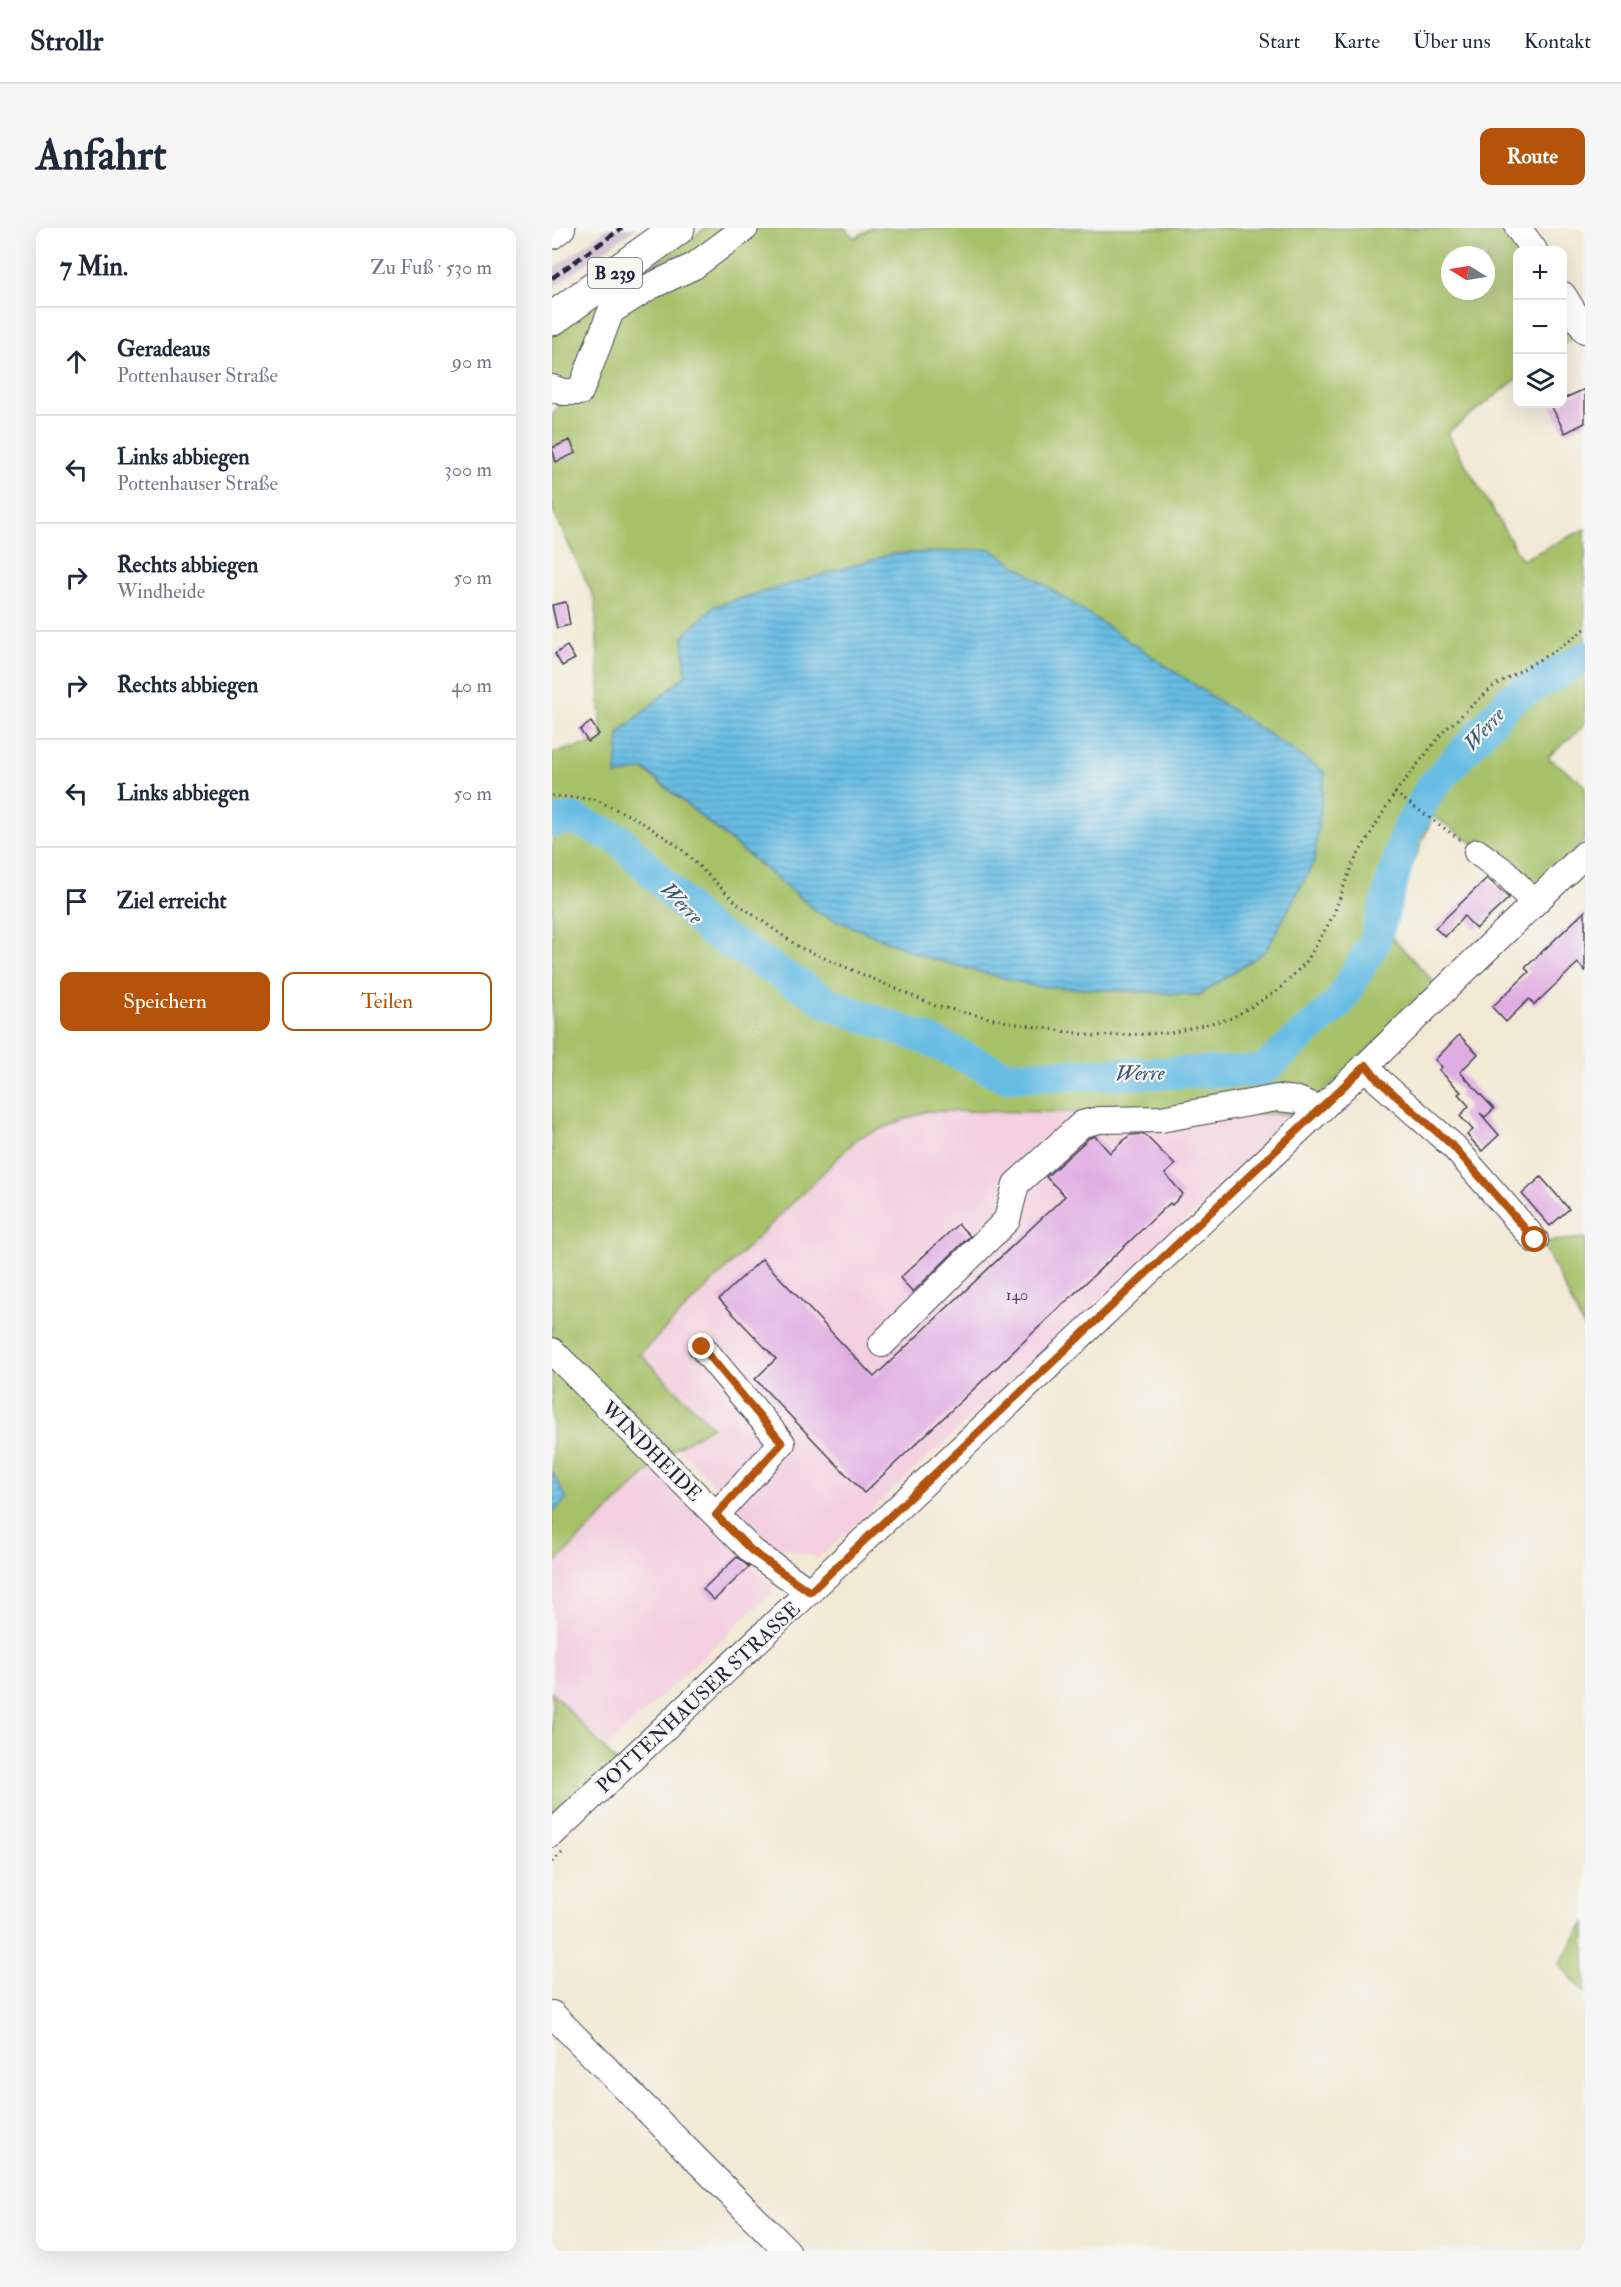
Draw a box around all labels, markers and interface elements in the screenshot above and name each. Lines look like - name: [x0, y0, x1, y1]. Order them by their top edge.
- text: Strollr: [30, 24, 103, 59]
- text: Start: [1258, 28, 1300, 55]
- text: Karte: [1333, 28, 1380, 55]
- text: Über uns: [1413, 28, 1491, 55]
- text: Kontakt: [1524, 28, 1591, 55]
- button: Route: [1480, 128, 1585, 185]
- text: Anfahrt: [36, 130, 167, 182]
- north arrow: [1441, 246, 1495, 300]
- map controls: [1513, 246, 1567, 408]
- button: +: [1513, 246, 1567, 300]
- text: 7 Min.: [60, 251, 128, 283]
- text: Zu Fuß · 530 m: [370, 255, 492, 280]
- road number: B 239: [588, 258, 642, 288]
- button: −: [1513, 300, 1567, 354]
- text: Geradeaus: [117, 335, 210, 363]
- icon: ahead: [60, 345, 93, 378]
- text: 90 m: [452, 349, 492, 374]
- button: layers: [1513, 354, 1567, 408]
- text: Pottenhauser Straße: [117, 363, 278, 388]
- text: Links abbiegen: [117, 443, 250, 471]
- icon: left: [60, 453, 93, 486]
- text: 300 m: [444, 457, 492, 482]
- text: Pottenhauser Straße: [117, 471, 278, 496]
- text: Rechts abbiegen: [117, 551, 258, 579]
- icon: right: [60, 561, 93, 594]
- text: 50 m: [453, 565, 492, 590]
- text: Windheide: [117, 579, 205, 604]
- icon: right: [60, 669, 93, 702]
- text: Rechts abbiegen: [117, 671, 258, 699]
- text: 40 m: [451, 673, 492, 698]
- water label: Werre: [1458, 701, 1512, 757]
- icon: left: [60, 777, 93, 810]
- text: Links abbiegen: [117, 779, 250, 807]
- text: 50 m: [453, 781, 492, 806]
- water label: Werre: [655, 876, 709, 931]
- icon: arrive: [60, 885, 93, 918]
- text: Ziel erreicht: [117, 887, 227, 915]
- button: Speichern: [60, 972, 270, 1031]
- button: Teilen: [282, 972, 492, 1031]
- water label: Werre: [1115, 1060, 1166, 1087]
- route start: [1521, 1226, 1547, 1252]
- house number: 140: [1006, 1285, 1028, 1305]
- route end: [688, 1333, 714, 1359]
- street label: WINDHEIDE: [595, 1395, 707, 1507]
- street label: POTTENHAUSER STRASSE: [591, 1596, 805, 1798]

